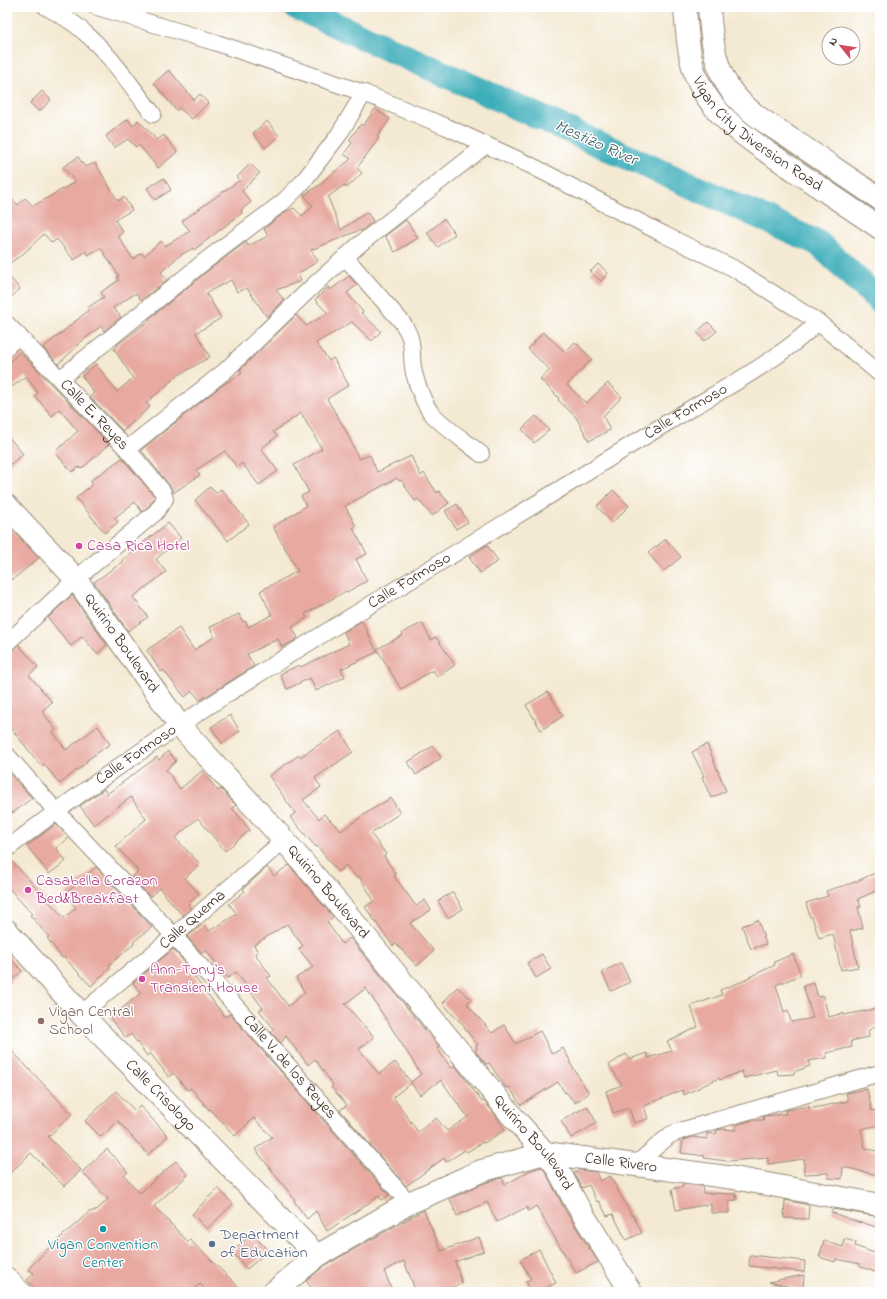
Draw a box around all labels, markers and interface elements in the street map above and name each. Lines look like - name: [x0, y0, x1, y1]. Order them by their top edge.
- north arrow: [821, 26, 861, 66]
- text: N: [824, 34, 842, 49]
- street label: Vigan City Diversion Road: [685, 72, 827, 198]
- water label: Mestizo River: [551, 114, 644, 173]
- street label: Calle E. Reyes: [54, 374, 135, 456]
- street label: Calle Formoso: [640, 378, 732, 446]
- place label: Casa Rica Hotel: [87, 534, 190, 558]
- marker: Casa Rica Hotel: [74, 541, 84, 551]
- street label: Calle Formoso: [363, 546, 456, 615]
- street label: Quirino Boulevard: [78, 588, 165, 698]
- street label: Calle Formoso: [91, 718, 182, 791]
- street label: Quirino Boulevard: [281, 839, 375, 945]
- place label: Casabella Corazon Bed&Breakfast: [35, 869, 158, 911]
- street label: Calle Quema: [154, 884, 231, 956]
- marker: Casabella Corazon Bed&Breakfast: [23, 885, 33, 895]
- place label: Ann-Tony's Transient House: [150, 958, 259, 1000]
- marker: Ann-Tony's Transient House: [137, 974, 147, 984]
- place label: Vigan Central School: [48, 1000, 134, 1042]
- street label: Calle V. de los Reyes: [237, 1009, 342, 1125]
- marker: Vigan Central School: [36, 1016, 46, 1026]
- street label: Calle Crisologo: [119, 1054, 202, 1137]
- street label: Quirino Boulevard: [487, 1089, 579, 1195]
- street label: Calle Rivero: [583, 1146, 659, 1180]
- place label: Department of Education: [219, 1223, 308, 1265]
- marker: Vigan Convention Center: [98, 1224, 108, 1234]
- place label: Vigan Convention Center: [47, 1233, 158, 1275]
- marker: Department of Education: [207, 1239, 217, 1249]

